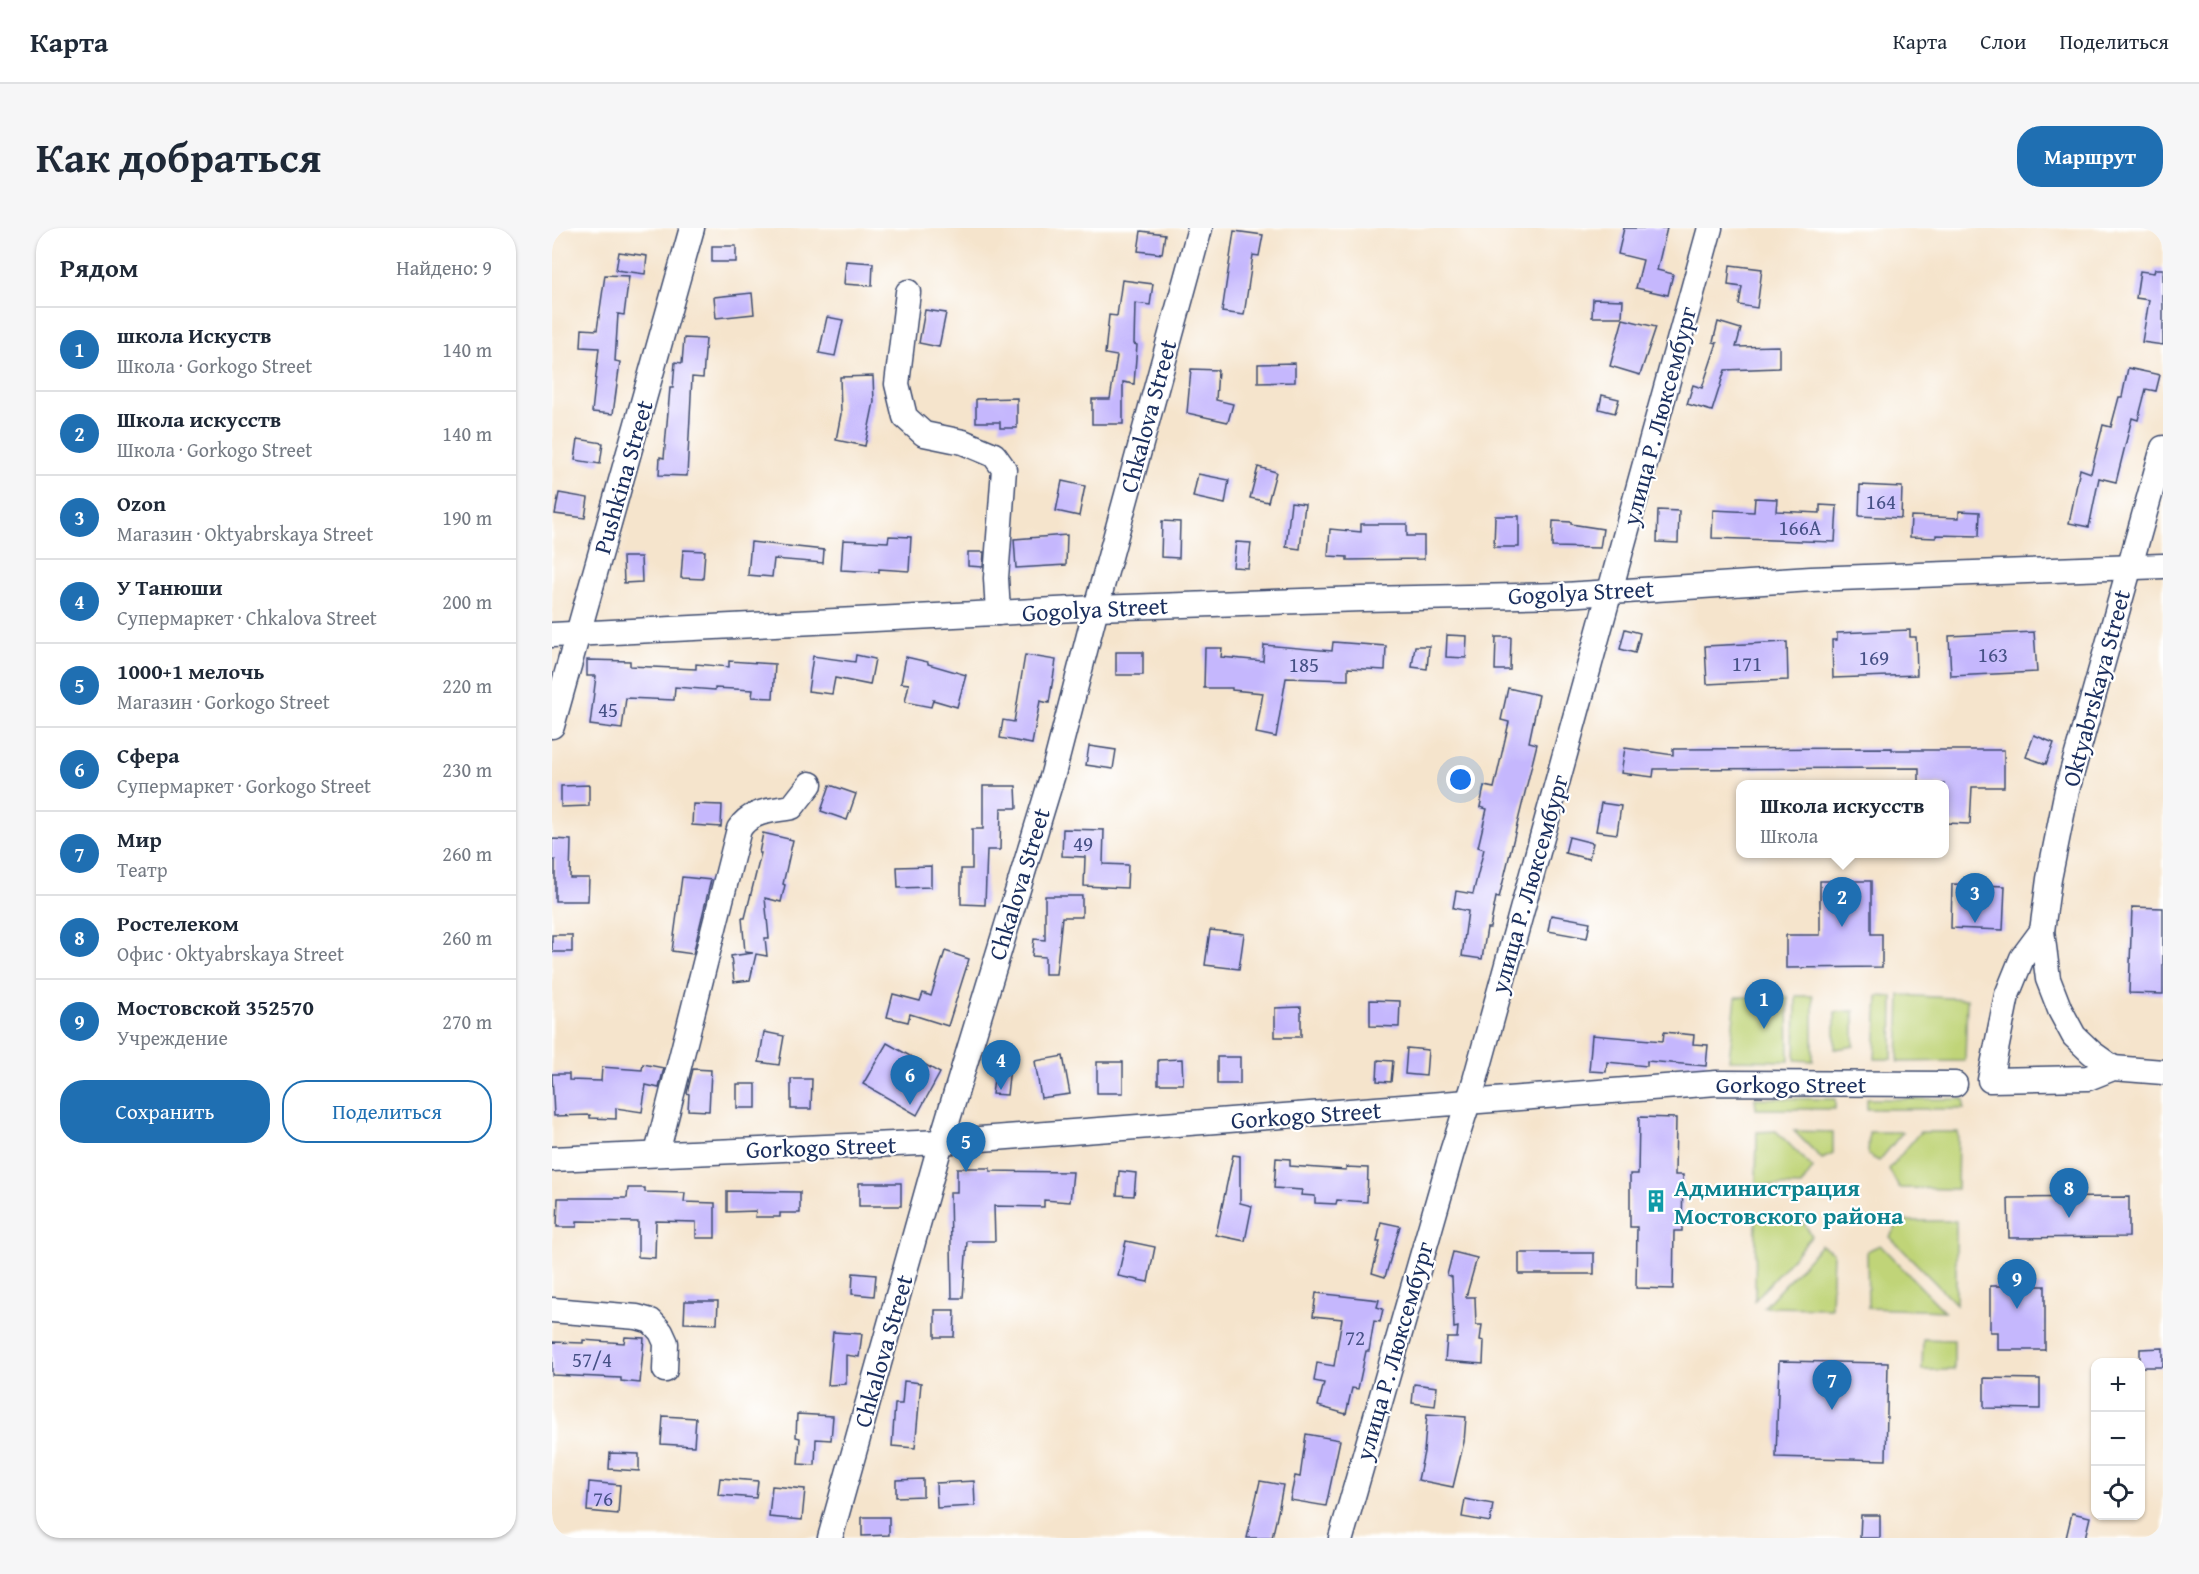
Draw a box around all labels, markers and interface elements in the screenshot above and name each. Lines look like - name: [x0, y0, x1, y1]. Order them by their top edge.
- text: Карта: [30, 21, 108, 62]
- text: Карта: [1893, 26, 1947, 57]
- text: Слои: [1980, 26, 2026, 57]
- text: Поделиться: [2059, 26, 2169, 57]
- text: Как добраться: [36, 126, 321, 187]
- button: Маршрут: [2017, 126, 2163, 187]
- text: Рядом: [60, 248, 138, 287]
- text: Найдено: 9: [396, 253, 492, 282]
- street label: улица Р. Люксембург: [1613, 302, 1705, 531]
- text: школа Искуств: [117, 319, 272, 351]
- text: 1: [74, 335, 85, 364]
- text: 140 m: [442, 335, 492, 364]
- street label: Chkalova Street: [1111, 335, 1185, 497]
- text: Школа · Gorkogo Street: [117, 351, 312, 380]
- street label: Pushkina Street: [584, 395, 662, 558]
- text: Школа искусств: [117, 403, 281, 435]
- text: 2: [74, 419, 85, 448]
- text: 140 m: [442, 419, 492, 448]
- text: Школа · Gorkogo Street: [117, 435, 312, 464]
- house number: 164: [1866, 486, 1896, 517]
- text: Ozon: [117, 487, 166, 519]
- text: 3: [74, 503, 85, 532]
- text: 190 m: [442, 503, 492, 532]
- house number: 166А: [1778, 512, 1822, 543]
- text: Магазин · Oktyabrskaya Street: [117, 519, 373, 548]
- text: У Танюши: [117, 571, 223, 603]
- street label: Gogolya Street: [1507, 571, 1655, 613]
- street label: Oktyabrskaya Street: [2053, 585, 2139, 790]
- text: 4: [74, 587, 85, 616]
- text: 200 m: [442, 587, 492, 616]
- street label: Gogolya Street: [1021, 588, 1169, 630]
- text: Супермаркет · Chkalova Street: [117, 603, 377, 632]
- house number: 163: [1978, 639, 2008, 670]
- house number: 169: [1859, 642, 1889, 673]
- house number: 171: [1732, 648, 1762, 679]
- house number: 185: [1289, 649, 1319, 680]
- text: 1000+1 мелочь: [117, 655, 264, 687]
- text: 5: [74, 671, 85, 700]
- text: 220 m: [442, 671, 492, 700]
- text: Магазин · Gorkogo Street: [117, 687, 330, 716]
- house number: 45: [598, 694, 618, 725]
- text: Сфера: [117, 739, 180, 771]
- text: 6: [74, 755, 85, 784]
- text: 230 m: [442, 755, 492, 784]
- your location: [1446, 765, 1475, 794]
- text: Супермаркет · Gorkogo Street: [117, 771, 371, 800]
- street label: улица Р. Люксембург: [1481, 771, 1577, 998]
- popup: [1736, 780, 1949, 858]
- text: Школа искусств: [1760, 789, 1925, 821]
- street label: Chkalova Street: [979, 803, 1059, 964]
- text: Школа: [1760, 821, 1818, 850]
- text: Мир: [117, 823, 162, 855]
- house number: 49: [1073, 828, 1093, 859]
- text: 7: [74, 839, 85, 868]
- text: 260 m: [442, 839, 492, 868]
- text: Театр: [117, 855, 168, 884]
- pin: 3: [1956, 874, 1994, 923]
- pin: 2: [1822, 878, 1862, 927]
- text: Ростелеком: [117, 907, 239, 939]
- text: 8: [74, 923, 85, 952]
- text: 260 m: [442, 923, 492, 952]
- text: Офис · Oktyabrskaya Street: [117, 939, 344, 968]
- pin: 1: [1744, 980, 1784, 1029]
- text: Мостовской 352570: [117, 991, 314, 1023]
- text: 9: [74, 1007, 85, 1036]
- text: 270 m: [442, 1007, 492, 1036]
- text: Учреждение: [117, 1023, 228, 1052]
- pin: 4: [982, 1040, 1020, 1090]
- pin: 6: [890, 1056, 930, 1105]
- street label: Gorkogo Street: [1716, 1067, 1867, 1102]
- button: Сохранить: [60, 1080, 270, 1143]
- button: Поделиться: [282, 1080, 492, 1143]
- street label: Gorkogo Street: [1230, 1092, 1383, 1138]
- pin: 5: [946, 1122, 986, 1172]
- street label: Gorkogo Street: [745, 1127, 897, 1167]
- pin: 8: [2050, 1168, 2089, 1218]
- place label: Администрация Мостовского района: [1674, 1170, 1904, 1233]
- building icon: Администрация Мостовского района: [1643, 1188, 1669, 1214]
- street label: улица Р. Люксембург: [1346, 1238, 1442, 1465]
- pin: 9: [1998, 1260, 2036, 1309]
- street label: Chkalova Street: [844, 1270, 922, 1431]
- house number: 72: [1345, 1322, 1365, 1353]
- house number: 57/4: [572, 1344, 612, 1375]
- map controls: [2091, 1358, 2145, 1520]
- button: +: [2091, 1358, 2145, 1412]
- pin: 7: [1812, 1360, 1852, 1410]
- button: −: [2091, 1412, 2145, 1466]
- button: locate: [2091, 1466, 2145, 1520]
- house number: 76: [593, 1483, 613, 1514]

